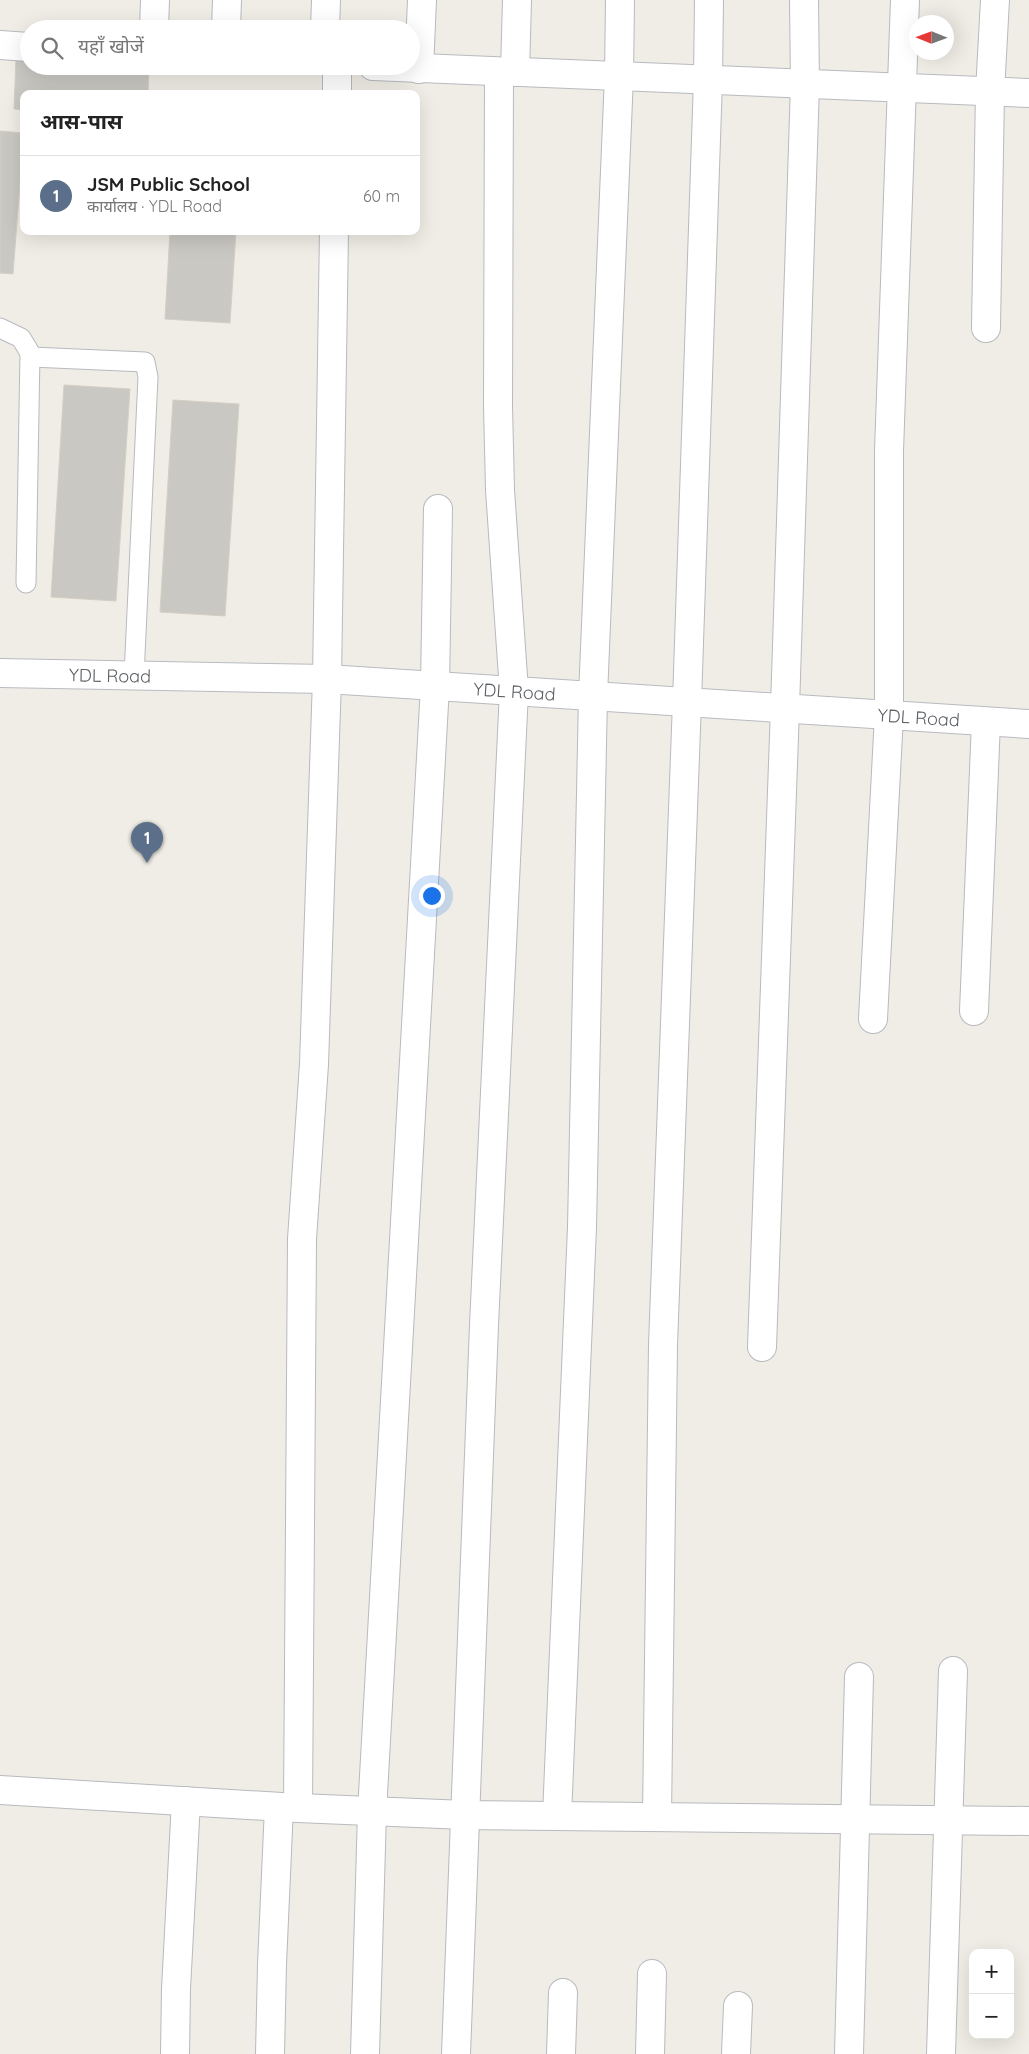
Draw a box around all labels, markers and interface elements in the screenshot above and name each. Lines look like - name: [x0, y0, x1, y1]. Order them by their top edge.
- north arrow: [909, 15, 954, 60]
- search box: [20, 20, 420, 75]
- icon: search: [38, 34, 66, 62]
- text: यहाँ खोजें: [78, 34, 144, 58]
- text: आस-पास: [40, 108, 122, 134]
- text: JSM Public School: [87, 172, 250, 196]
- text: 1: [53, 186, 59, 206]
- text: 60 m: [363, 186, 400, 206]
- text: कार्यालय · YDL Road: [87, 196, 222, 216]
- street label: YDL Road: [69, 663, 151, 687]
- street label: YDL Road: [473, 677, 556, 705]
- street label: YDL Road: [877, 703, 960, 731]
- pin: 1: [131, 822, 163, 863]
- your location: [419, 883, 445, 909]
- map controls: [969, 1949, 1014, 2039]
- button: +: [969, 1949, 1014, 1994]
- button: −: [969, 1994, 1014, 2039]

